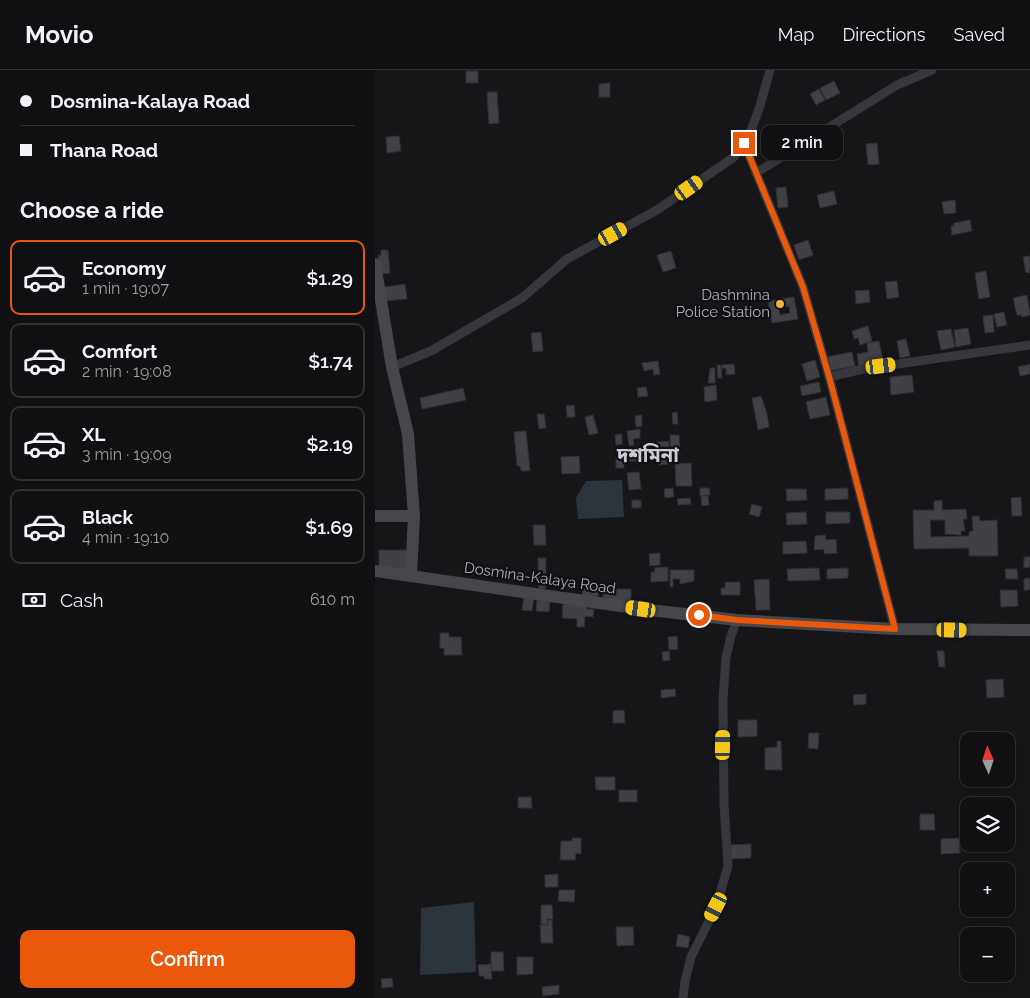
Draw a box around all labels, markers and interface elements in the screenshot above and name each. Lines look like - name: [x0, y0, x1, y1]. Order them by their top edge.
- text: Movio: [25, 20, 94, 49]
- text: Map: [778, 24, 814, 45]
- text: Directions: [842, 24, 926, 45]
- text: Saved: [954, 24, 1005, 45]
- text: Dosmina-Kalaya Road: [50, 90, 250, 112]
- callout: 2 min: [761, 126, 844, 160]
- route end: [733, 132, 755, 154]
- text: 2 min: [782, 133, 823, 152]
- text: Thana Road: [50, 139, 158, 161]
- car: [672, 173, 705, 203]
- text: Choose a ride: [20, 197, 164, 223]
- car: [596, 220, 629, 248]
- icon: car: [22, 255, 67, 300]
- text: Economy: [82, 257, 166, 279]
- text: $1.29: [306, 267, 353, 289]
- text: 1 min · 19:07: [82, 279, 169, 298]
- place label: Dashmina Police Station: [676, 286, 770, 321]
- marker: Dashmina Police Station: [774, 298, 786, 310]
- icon: car: [22, 338, 67, 383]
- text: Comfort: [82, 340, 157, 362]
- text: $1.74: [308, 350, 353, 372]
- car: [865, 357, 896, 375]
- text: 2 min · 19:08: [82, 362, 172, 381]
- icon: car: [22, 421, 67, 466]
- text: XL: [82, 423, 105, 445]
- text: $2.19: [306, 433, 353, 455]
- district label: দশমিনা: [616, 443, 679, 467]
- text: 3 min · 19:09: [82, 445, 172, 464]
- icon: car: [22, 504, 67, 549]
- text: Black: [82, 506, 133, 528]
- text: $1.69: [305, 516, 353, 538]
- text: 4 min · 19:10: [82, 528, 169, 547]
- street label: Dosmina-Kalaya Road: [463, 558, 617, 598]
- icon: cash: [20, 586, 48, 614]
- text: Cash: [60, 589, 104, 611]
- text: 610 m: [310, 590, 355, 609]
- car: [625, 599, 656, 619]
- route start: [688, 604, 710, 626]
- car: [936, 622, 967, 638]
- car: [715, 730, 730, 760]
- north arrow: [960, 732, 1015, 788]
- map controls: [960, 732, 1015, 982]
- button: layers: [960, 797, 1015, 852]
- button: +: [960, 862, 1015, 917]
- car: [702, 890, 729, 924]
- button: −: [960, 927, 1015, 982]
- button: Confirm: [20, 930, 355, 988]

